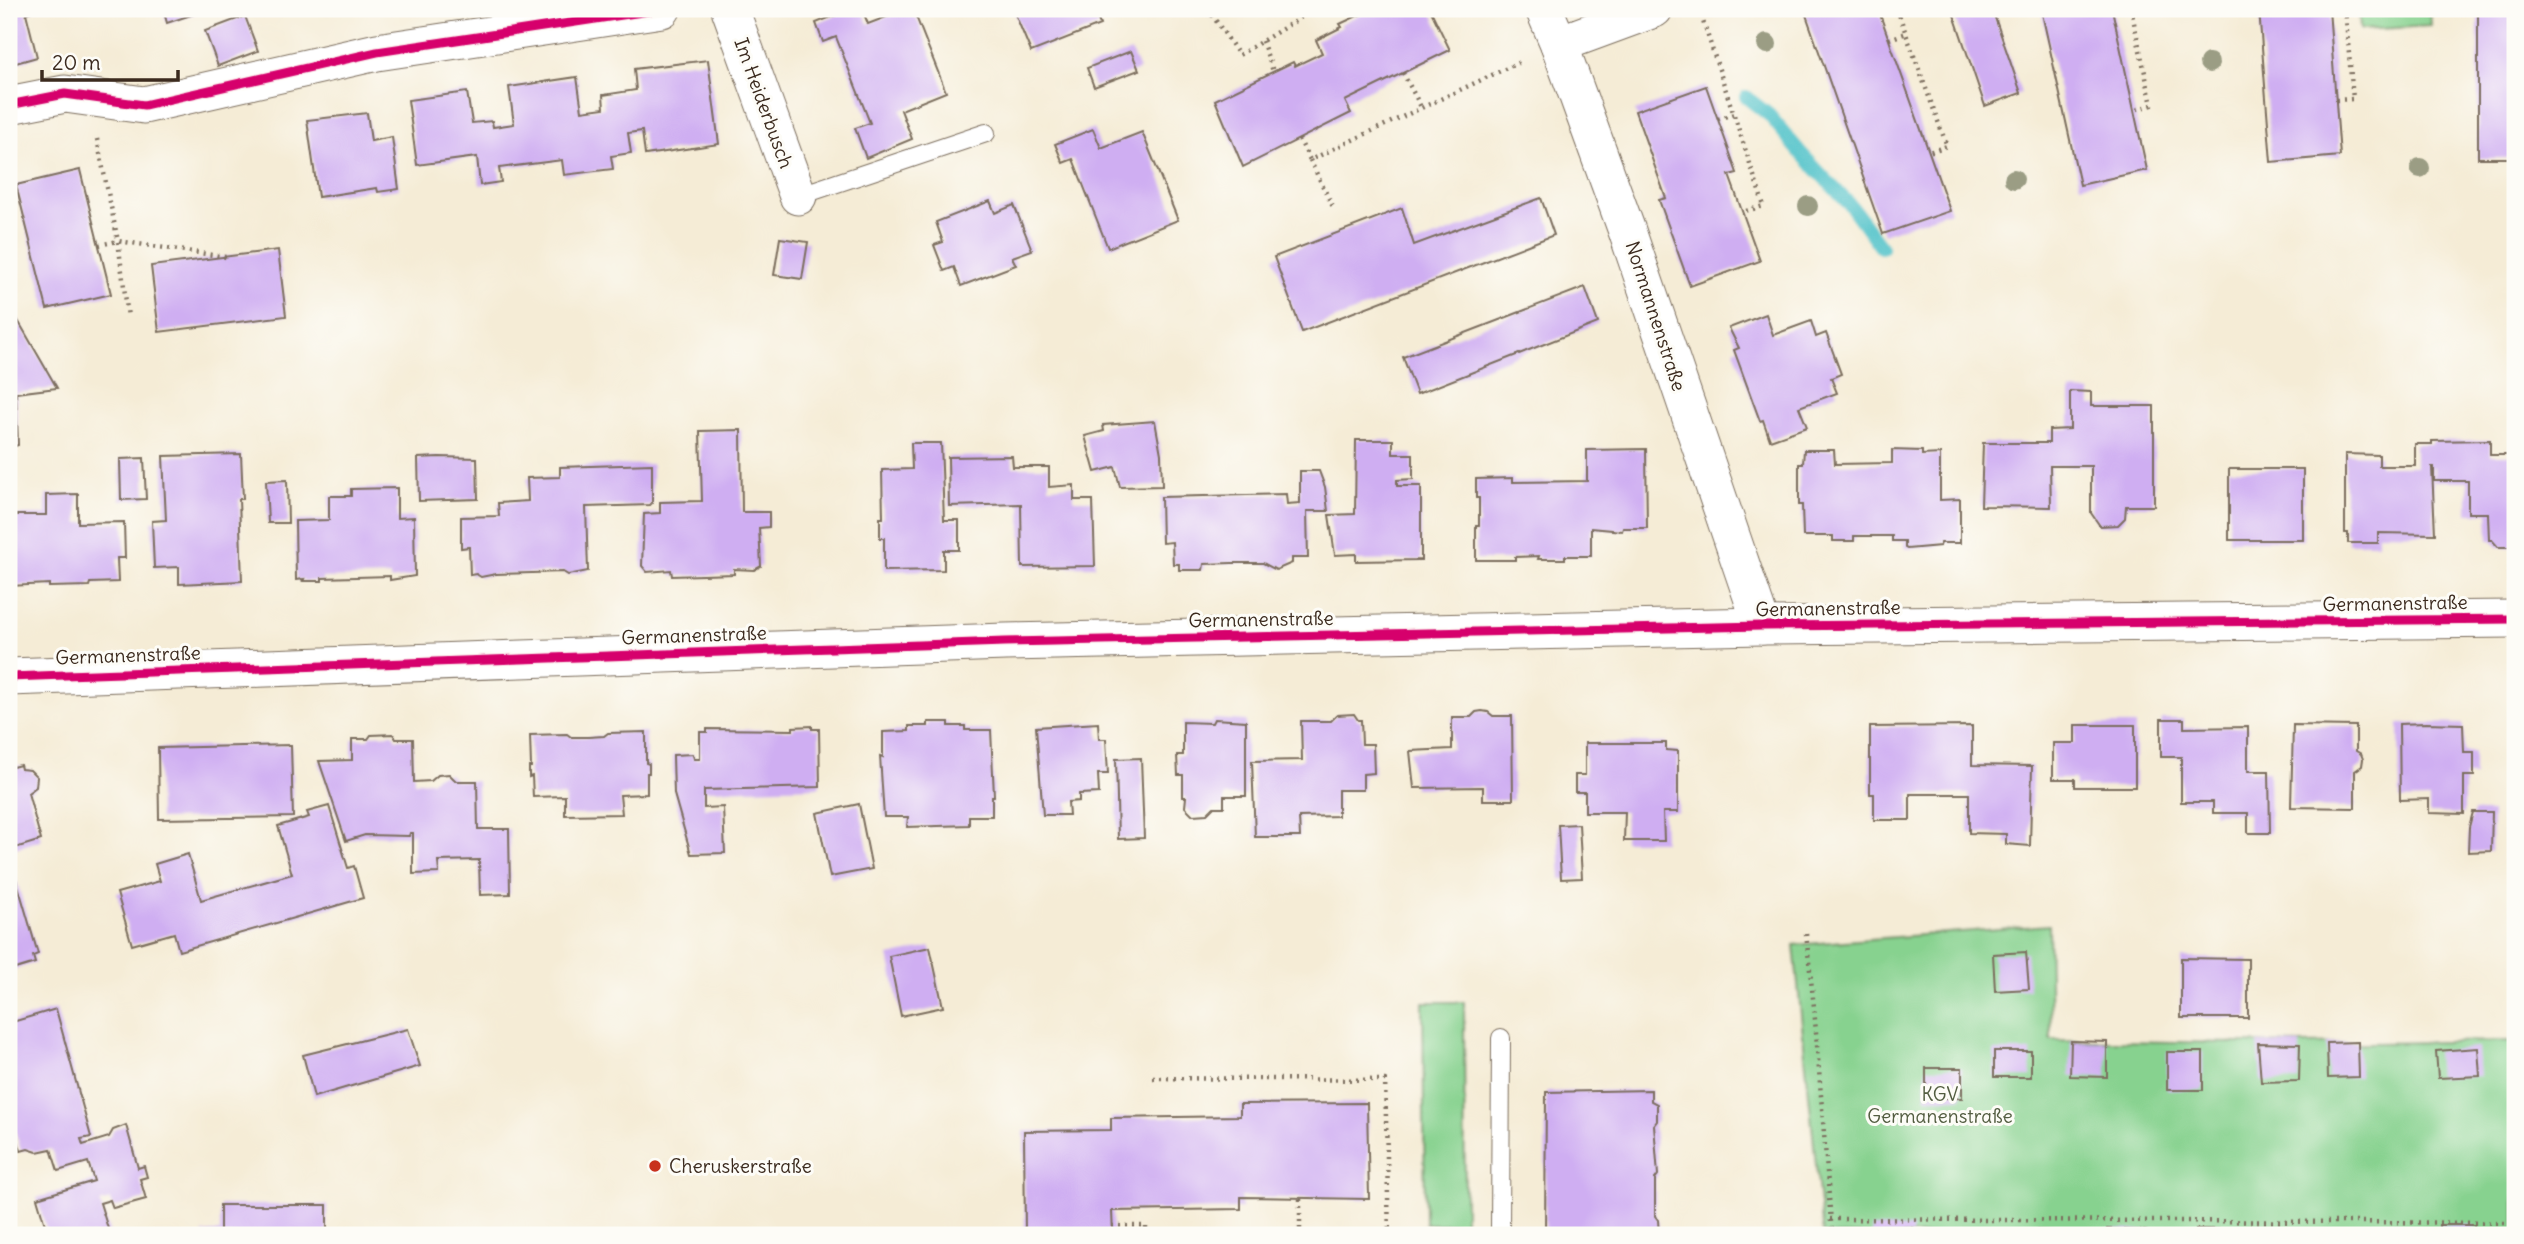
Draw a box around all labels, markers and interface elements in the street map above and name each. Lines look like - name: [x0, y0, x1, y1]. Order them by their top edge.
- street label: Im Heiderbusch: [729, 34, 799, 172]
- scale bar: [42, 38, 178, 82]
- text: 20 m: [52, 49, 101, 76]
- street label: Normannenstraße: [1620, 238, 1692, 394]
- street label: Germanenstraße: [2322, 590, 2468, 616]
- street label: Germanenstraße: [1755, 595, 1901, 621]
- street label: Germanenstraße: [1188, 606, 1334, 632]
- street label: Germanenstraße: [621, 620, 767, 650]
- street label: Germanenstraße: [55, 640, 201, 670]
- park label: KGV Germanenstraße: [1867, 1082, 2013, 1128]
- place label: Cheruskerstraße: [669, 1154, 812, 1178]
- marker: Cheruskerstraße: [647, 1158, 663, 1174]

